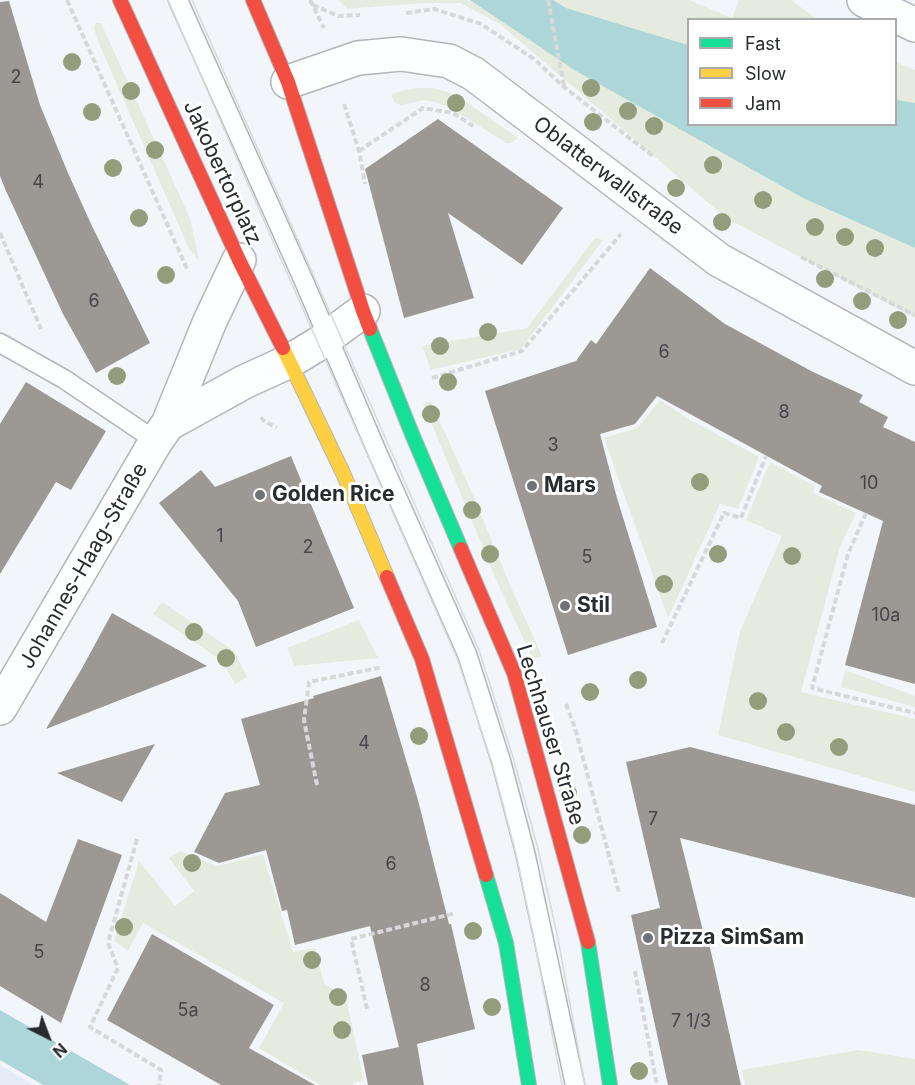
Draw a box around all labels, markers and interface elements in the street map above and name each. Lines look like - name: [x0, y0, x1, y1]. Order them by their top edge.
- legend: [687, 18, 897, 126]
- text: Fast: [745, 33, 781, 54]
- text: Slow: [745, 63, 786, 84]
- house number: 2: [11, 67, 21, 89]
- text: Jam: [745, 93, 781, 114]
- street label: Jakobertorplatz: [178, 97, 266, 249]
- street label: Oblatterwallstraße: [528, 111, 688, 241]
- house number: 4: [32, 172, 44, 194]
- house number: 6: [88, 291, 100, 313]
- house number: 6: [658, 342, 670, 364]
- house number: 8: [778, 402, 790, 424]
- house number: 3: [547, 435, 559, 457]
- street label: Johannes-Haag-Straße: [15, 459, 153, 673]
- place label: Mars: [544, 473, 596, 499]
- house number: 10: [860, 473, 878, 495]
- marker: Mars: [525, 479, 539, 493]
- place label: Golden Rice: [272, 482, 394, 508]
- marker: Golden Rice: [253, 488, 267, 502]
- house number: 1: [216, 526, 224, 548]
- house number: 2: [303, 537, 313, 559]
- house number: 5: [582, 547, 592, 569]
- place label: Stil: [577, 593, 610, 619]
- marker: Stil: [558, 599, 572, 613]
- house number: 10a: [872, 605, 900, 627]
- street label: Lechhauser Straße: [511, 642, 589, 828]
- house number: 4: [358, 733, 370, 755]
- house number: 7: [648, 809, 658, 831]
- house number: 6: [385, 854, 397, 876]
- place label: Pizza SimSam: [660, 925, 804, 951]
- marker: Pizza SimSam: [641, 931, 655, 945]
- house number: 5: [34, 942, 44, 964]
- house number: 8: [419, 975, 431, 997]
- house number: 5a: [177, 1000, 199, 1022]
- north arrow: [18, 1007, 78, 1067]
- house number: 7 1/3: [671, 1011, 711, 1033]
- text: N: [49, 1039, 71, 1062]

